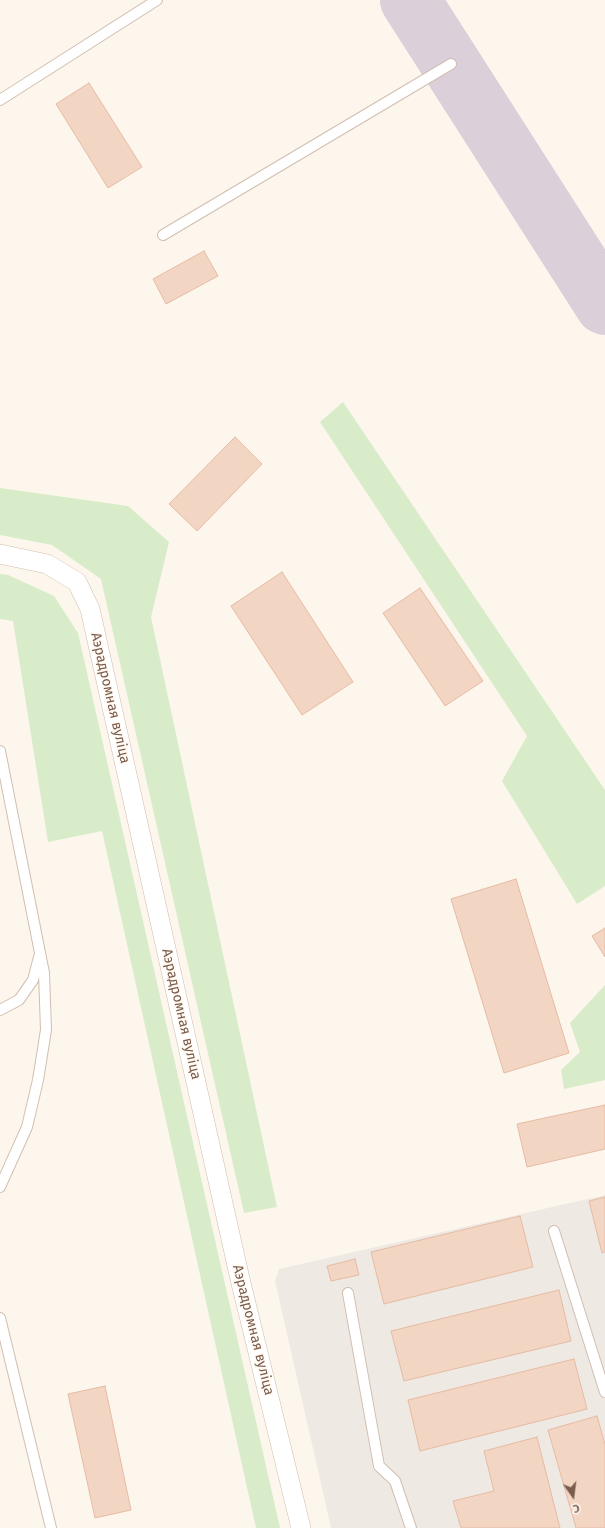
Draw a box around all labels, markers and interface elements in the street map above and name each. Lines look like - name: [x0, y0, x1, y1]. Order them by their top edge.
- street label: Аэрадромная вуліца: [87, 631, 133, 765]
- street label: Аэрадромная вуліца: [158, 947, 204, 1081]
- street label: Аэрадромная вуліца: [229, 1263, 277, 1397]
- north arrow: [553, 1476, 593, 1516]
- text: С: [571, 1501, 581, 1515]

